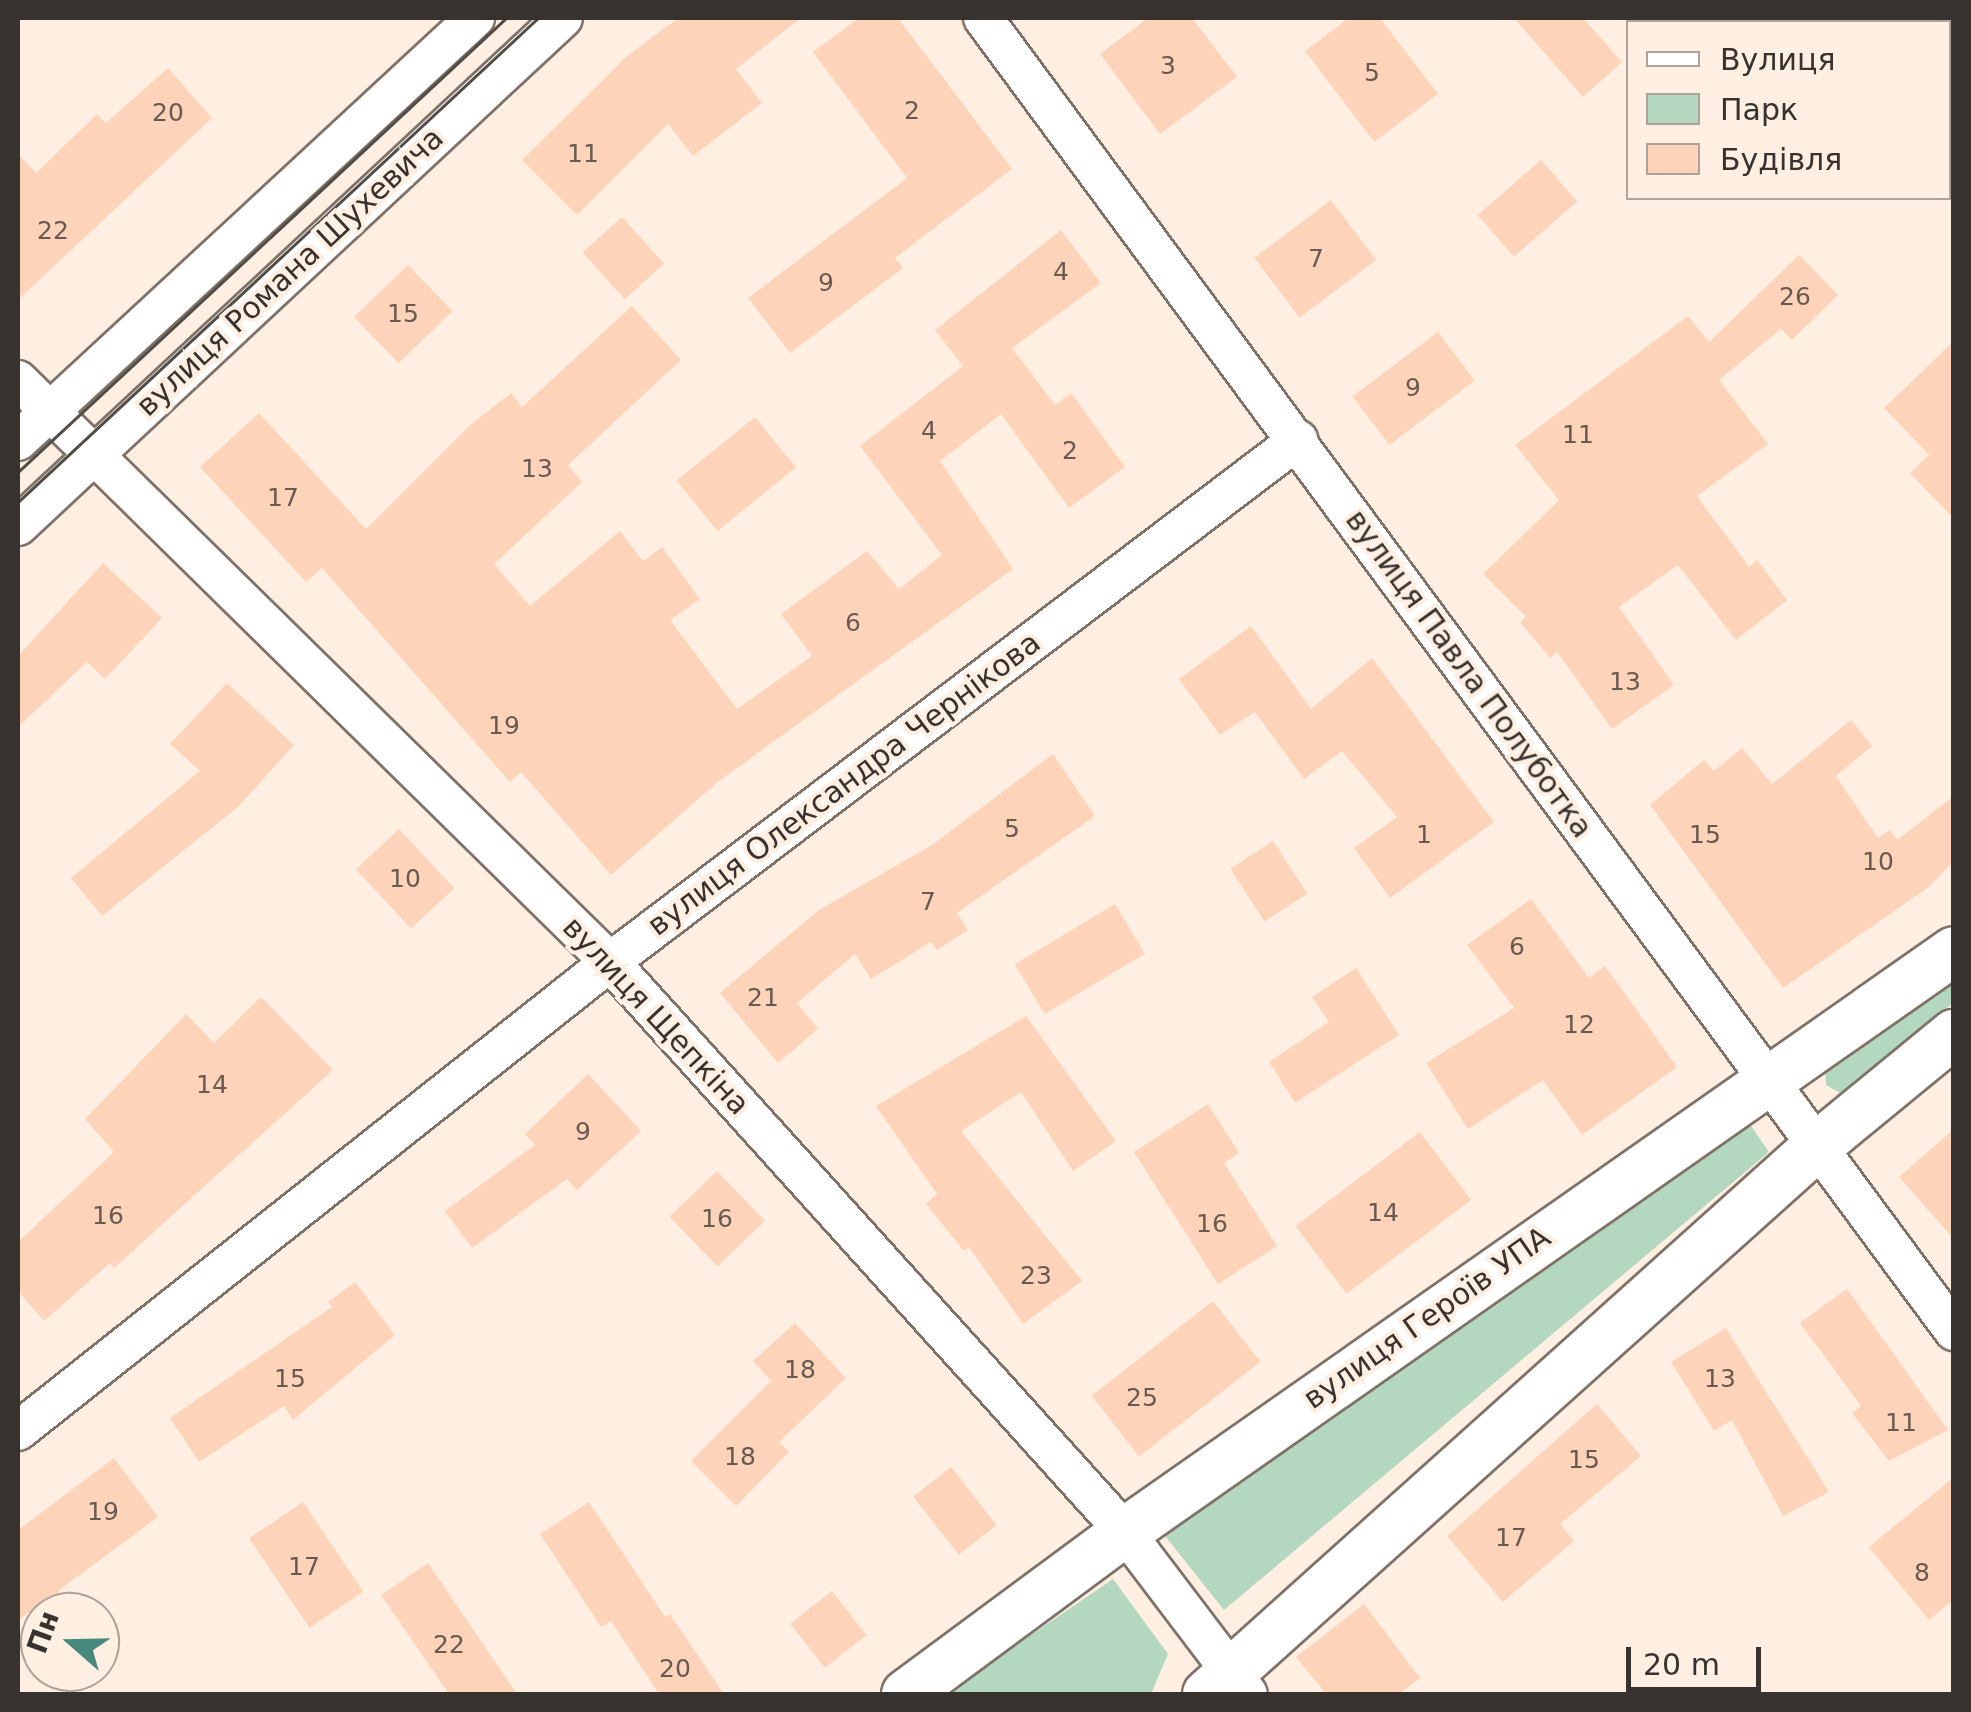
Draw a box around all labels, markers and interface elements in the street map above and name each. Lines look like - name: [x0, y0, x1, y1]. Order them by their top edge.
- legend: [1626, 20, 1951, 200]
- text: Вулиця: [1720, 42, 1835, 77]
- house number: 3: [1160, 51, 1176, 81]
- house number: 5: [1364, 58, 1380, 88]
- text: Парк: [1720, 92, 1798, 127]
- house number: 2: [904, 96, 920, 126]
- house number: 20: [152, 98, 184, 128]
- street label: вулиця Романа Шухевича: [129, 120, 451, 424]
- house number: 11: [567, 139, 599, 169]
- text: Будівля: [1720, 142, 1842, 177]
- house number: 22: [37, 216, 69, 246]
- house number: 7: [1308, 244, 1324, 274]
- house number: 4: [1053, 257, 1069, 287]
- house number: 9: [818, 268, 834, 298]
- house number: 26: [1779, 282, 1811, 312]
- house number: 15: [387, 299, 419, 329]
- house number: 9: [1405, 373, 1421, 403]
- house number: 4: [921, 416, 937, 446]
- house number: 11: [1562, 420, 1594, 450]
- house number: 2: [1062, 436, 1078, 466]
- house number: 13: [521, 454, 553, 484]
- house number: 17: [267, 483, 299, 513]
- street label: вулиця Павла Полуботка: [1338, 503, 1600, 845]
- house number: 6: [845, 608, 861, 638]
- street label: вулиця Олександра Чернікова: [641, 625, 1047, 943]
- house number: 13: [1609, 667, 1641, 697]
- house number: 19: [488, 711, 520, 741]
- house number: 5: [1004, 814, 1020, 844]
- house number: 1: [1416, 820, 1432, 850]
- house number: 15: [1689, 820, 1721, 850]
- house number: 10: [1862, 847, 1894, 877]
- house number: 10: [389, 864, 421, 894]
- house number: 7: [920, 887, 936, 917]
- street label: вулиця Щепкіна: [555, 910, 757, 1122]
- house number: 6: [1509, 932, 1525, 962]
- house number: 21: [747, 983, 779, 1013]
- house number: 12: [1563, 1010, 1595, 1040]
- house number: 14: [196, 1070, 228, 1100]
- house number: 9: [575, 1117, 591, 1147]
- house number: 14: [1367, 1198, 1399, 1228]
- house number: 16: [92, 1201, 124, 1231]
- house number: 16: [701, 1204, 733, 1234]
- house number: 16: [1196, 1209, 1228, 1239]
- street label: вулиця Героїв УПА: [1297, 1219, 1557, 1417]
- house number: 23: [1020, 1261, 1052, 1291]
- house number: 18: [784, 1355, 816, 1385]
- house number: 15: [274, 1364, 306, 1394]
- house number: 13: [1704, 1364, 1736, 1394]
- house number: 25: [1126, 1383, 1158, 1413]
- house number: 11: [1885, 1408, 1917, 1438]
- house number: 18: [724, 1442, 756, 1472]
- house number: 15: [1568, 1445, 1600, 1475]
- house number: 19: [87, 1497, 119, 1527]
- house number: 17: [1495, 1523, 1527, 1553]
- house number: 17: [288, 1552, 320, 1582]
- house number: 8: [1914, 1558, 1930, 1588]
- north arrow: [20, 1592, 120, 1692]
- text: Пн: [20, 1607, 66, 1658]
- scale bar: [1631, 1627, 1766, 1689]
- house number: 22: [433, 1630, 465, 1660]
- text: 20 m: [1643, 1647, 1720, 1682]
- house number: 20: [659, 1654, 691, 1684]

